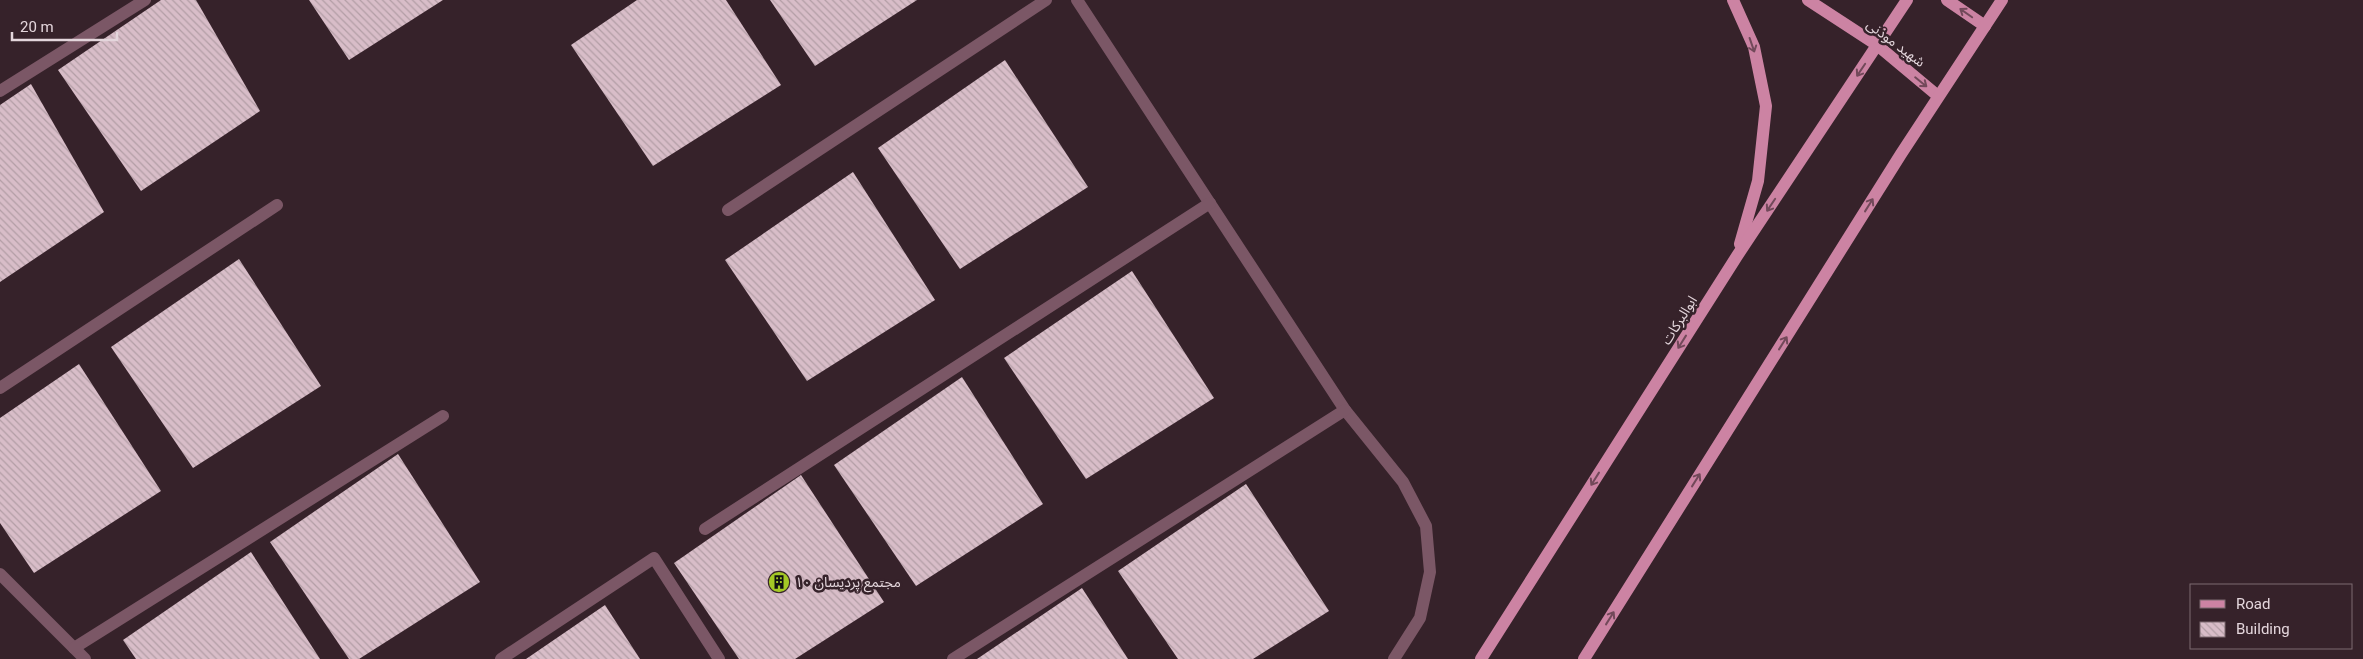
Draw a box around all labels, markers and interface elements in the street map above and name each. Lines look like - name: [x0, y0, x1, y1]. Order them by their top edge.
- one-way arrow: [1959, 8, 1973, 18]
- scale bar: [12, 10, 118, 42]
- street label: شهید موذنی: [1863, 16, 1928, 71]
- text: 20 m: [20, 18, 54, 36]
- one-way arrow: [1748, 36, 1757, 52]
- one-way arrow: [1855, 63, 1866, 77]
- one-way arrow: [1914, 76, 1927, 87]
- one-way arrow: [1765, 198, 1776, 212]
- one-way arrow: [1864, 198, 1874, 212]
- street label: ابوالبرکات: [1658, 293, 1701, 348]
- one-way arrow: [1677, 334, 1687, 348]
- one-way arrow: [1778, 336, 1788, 350]
- one-way arrow: [1590, 471, 1600, 485]
- one-way arrow: [1691, 474, 1701, 488]
- building icon: مجتمع پردیسان ۱۰: [767, 570, 791, 594]
- place label: مجتمع پردیسان ۱۰: [795, 574, 901, 593]
- legend: [2190, 584, 2353, 649]
- text: Road: [2236, 595, 2270, 613]
- one-way arrow: [1605, 611, 1615, 625]
- text: Building: [2236, 620, 2290, 638]

